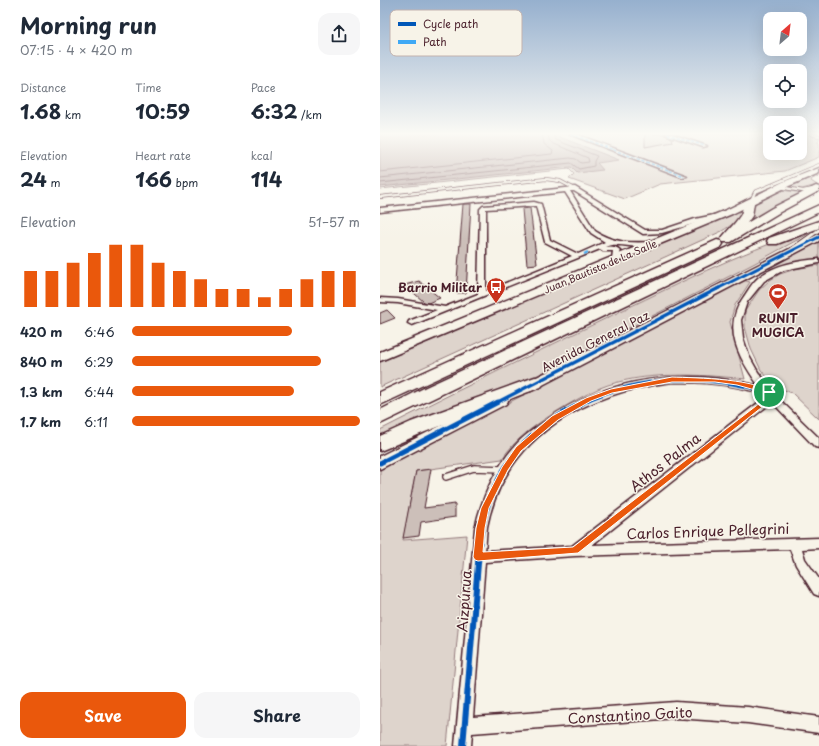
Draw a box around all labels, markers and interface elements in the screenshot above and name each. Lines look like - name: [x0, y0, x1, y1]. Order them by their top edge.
- text: Morning run: [20, 8, 157, 41]
- legend: [390, 10, 522, 56]
- north arrow: [763, 12, 807, 56]
- map controls: [763, 12, 807, 160]
- button: share: [318, 13, 360, 55]
- text: Cycle path: [423, 15, 478, 32]
- text: Path: [423, 33, 447, 50]
- text: 07:15 · 4 × 420 m: [20, 40, 133, 59]
- button: locate: [763, 64, 807, 108]
- text: Distance: [20, 79, 66, 96]
- text: Time: [135, 79, 161, 96]
- text: Pace: [251, 79, 275, 96]
- text: 1.68: [20, 96, 61, 126]
- text: 10:59: [135, 96, 190, 126]
- text: 6:32: [251, 96, 297, 126]
- text: km: [61, 106, 81, 123]
- text: /km: [297, 106, 322, 123]
- button: layers: [763, 116, 807, 160]
- text: Elevation: [20, 147, 67, 164]
- text: Heart rate: [135, 147, 191, 164]
- text: kcal: [251, 147, 273, 164]
- text: 24: [20, 164, 47, 194]
- text: 166: [135, 164, 172, 194]
- text: 114: [251, 164, 282, 194]
- text: m: [47, 174, 61, 191]
- text: bpm: [172, 174, 198, 191]
- text: Elevation: [20, 212, 76, 231]
- text: 51–57 m: [308, 212, 360, 231]
- street label: Juan Bautista de La Salle: [541, 235, 659, 297]
- bus stop icon: Barrio Militar: [485, 276, 507, 304]
- place label: Barrio Militar: [398, 278, 482, 296]
- sports icon: RUNIT MUGICA: [767, 282, 789, 310]
- street label: Avenida General Paz: [538, 306, 652, 376]
- place label: RUNIT MUGICA: [752, 309, 805, 341]
- text: 420 m: [20, 322, 62, 341]
- text: 6:46: [84, 322, 115, 341]
- text: 840 m: [20, 352, 63, 371]
- text: 6:29: [84, 352, 113, 371]
- pin: [752, 375, 786, 409]
- icon: arrive: [758, 381, 780, 403]
- text: 1.3 km: [20, 382, 63, 401]
- text: 6:44: [84, 382, 114, 401]
- text: 1.7 km: [20, 412, 61, 431]
- text: 6:11: [84, 412, 108, 431]
- street label: Athos Palma: [625, 427, 705, 496]
- street label: Carlos Enrique Pellegrini: [626, 518, 790, 544]
- street label: Aizpúrua: [451, 569, 477, 633]
- button: Save: [20, 692, 186, 738]
- button: Share: [194, 692, 360, 738]
- street label: Constantino Gaito: [567, 701, 693, 729]

